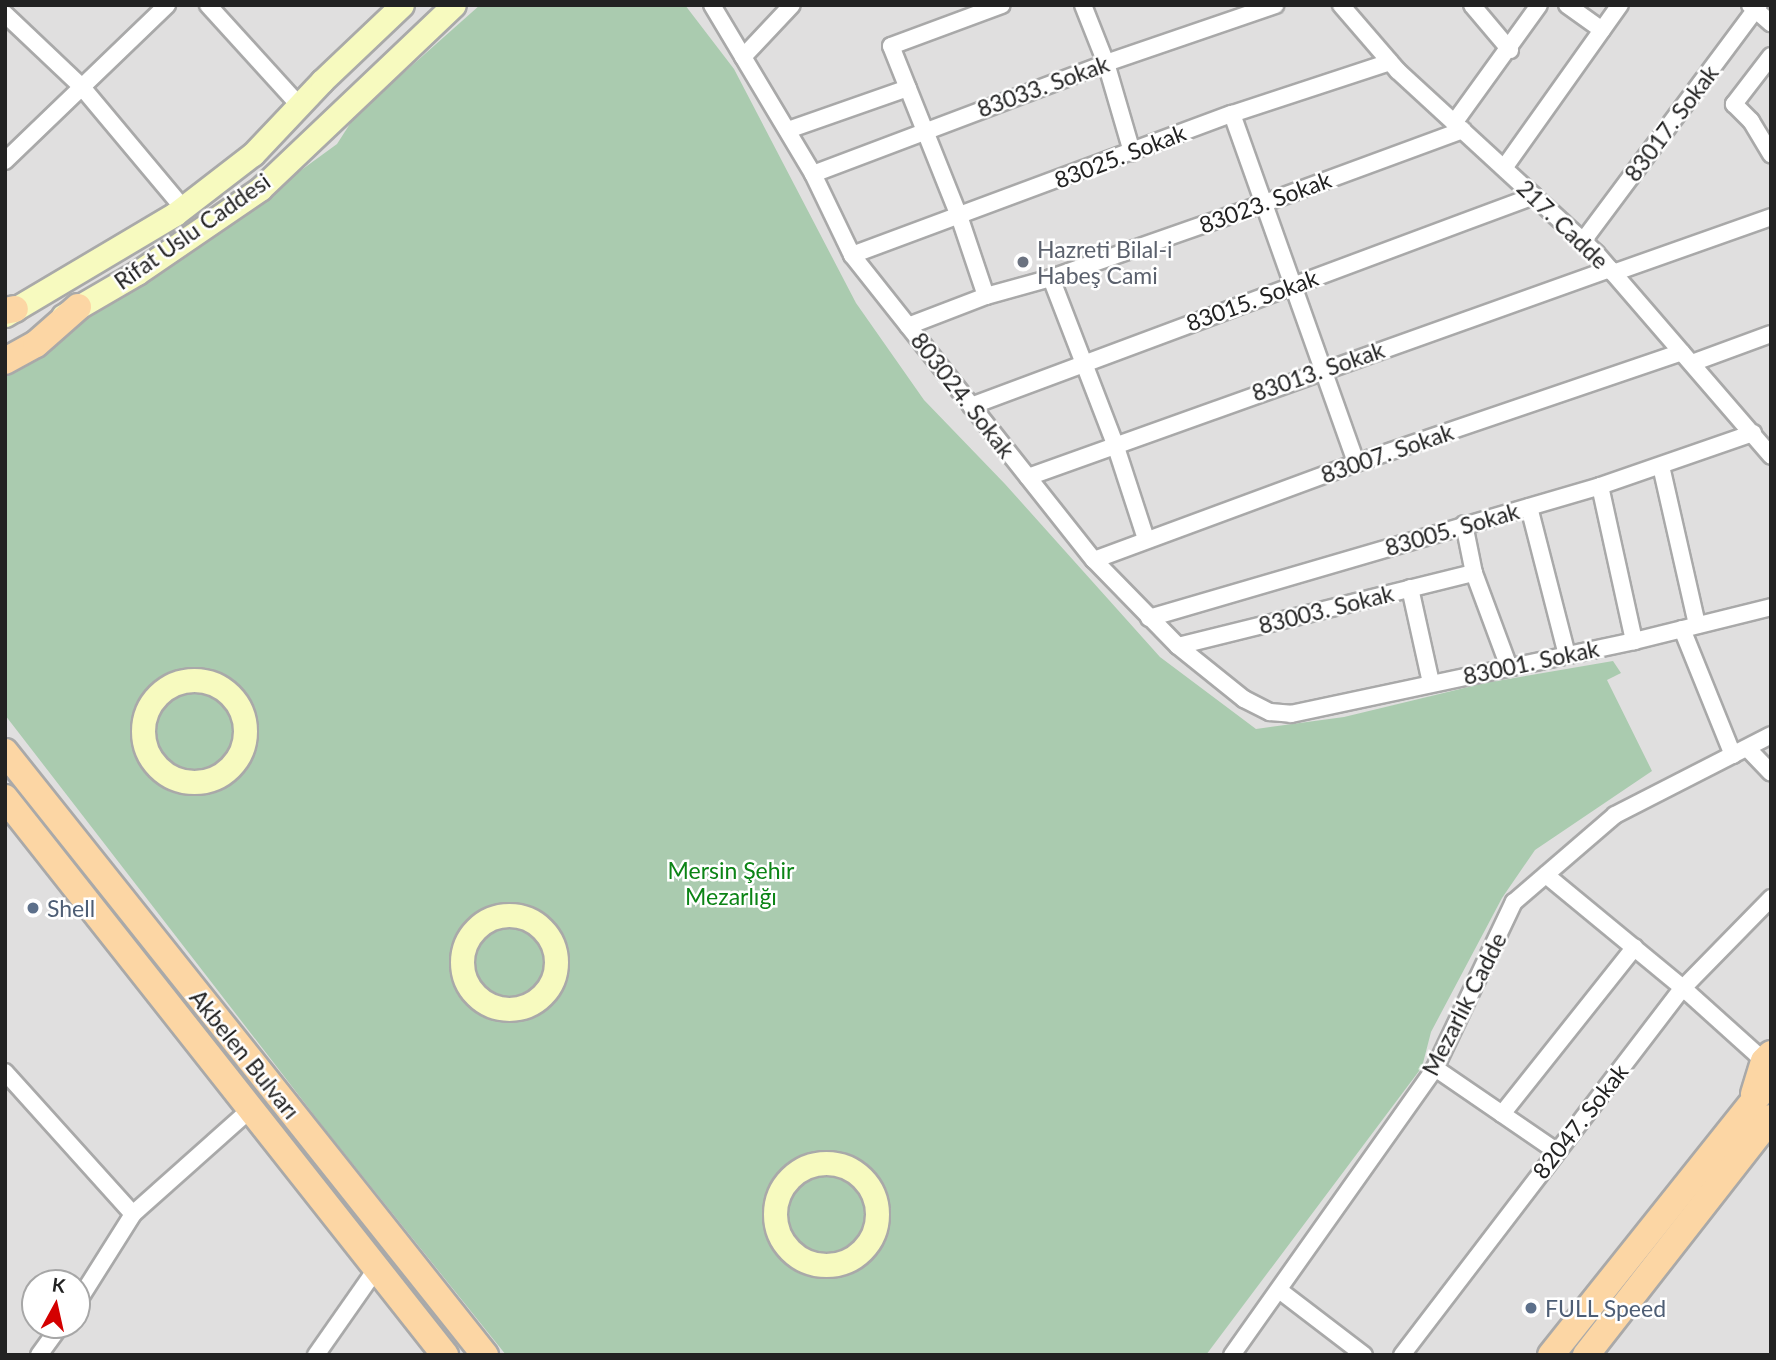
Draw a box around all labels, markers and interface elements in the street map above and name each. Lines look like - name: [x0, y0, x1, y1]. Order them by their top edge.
- street label: 83033. Sokak: [973, 49, 1113, 123]
- street label: 83017. Sokak: [1618, 59, 1724, 187]
- street label: 83025. Sokak: [1051, 118, 1189, 194]
- street label: 83023. Sokak: [1195, 165, 1335, 239]
- street label: Rifat Uslu Caddesi: [109, 167, 275, 295]
- street label: 217. Cadde: [1512, 174, 1614, 274]
- place label: Hazreti Bilal-i Habeş Cami: [1037, 235, 1173, 289]
- marker: Hazreti Bilal-i Habeş Cami: [1015, 254, 1031, 270]
- street label: 83015. Sokak: [1182, 263, 1322, 337]
- street label: 803024. Sokak: [905, 327, 1021, 463]
- street label: 83013. Sokak: [1248, 335, 1388, 407]
- street label: 83007. Sokak: [1317, 417, 1457, 489]
- street label: 83005. Sokak: [1382, 497, 1522, 561]
- street label: 83003. Sokak: [1256, 579, 1396, 639]
- street label: 83001. Sokak: [1461, 634, 1601, 690]
- park label: Mersin Şehir Mezarlığı: [668, 856, 794, 910]
- place label: Shell: [47, 894, 95, 922]
- marker: Shell: [25, 900, 41, 916]
- street label: Mezarlık Cadde: [1416, 928, 1512, 1080]
- street label: Akbelen Bulvarı: [184, 984, 306, 1124]
- street label: 82047. Sokak: [1527, 1058, 1633, 1184]
- north arrow: [21, 1269, 91, 1339]
- text: K: [51, 1272, 67, 1297]
- place label: FULL Speed: [1545, 1294, 1667, 1322]
- marker: FULL Speed: [1523, 1300, 1539, 1316]

